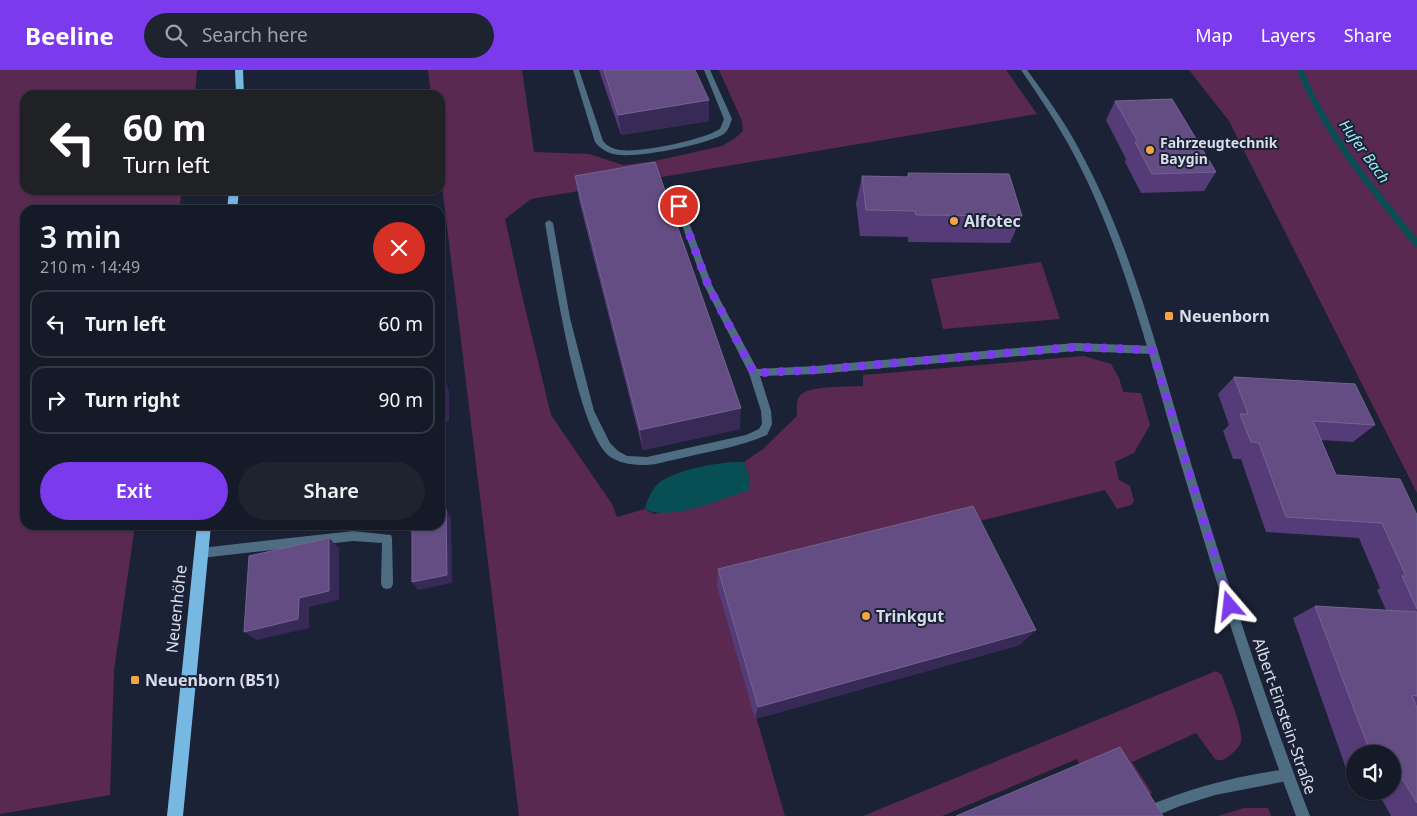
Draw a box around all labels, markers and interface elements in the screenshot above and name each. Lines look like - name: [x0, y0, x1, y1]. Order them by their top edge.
- search box: [144, 13, 494, 58]
- text: Beeline: [25, 19, 114, 52]
- icon: search: [162, 21, 190, 49]
- text: Search here: [202, 22, 308, 48]
- text: Map: [1195, 23, 1233, 47]
- text: Layers: [1261, 23, 1316, 47]
- text: Share: [1344, 23, 1392, 47]
- text: 60 m: [123, 104, 206, 151]
- icon: left: [40, 110, 105, 175]
- water label: Hufer Bach: [1335, 115, 1395, 187]
- place label: Fahrzeugtechnik Baygin: [1160, 133, 1278, 168]
- marker: Fahrzeugtechnik Baygin: [1144, 144, 1156, 156]
- text: Turn left: [123, 149, 210, 179]
- pin: [658, 185, 700, 227]
- icon: arrive: [665, 192, 693, 220]
- place label: Alfotec: [964, 210, 1021, 232]
- marker: Alfotec: [948, 215, 960, 227]
- text: 3 min: [40, 216, 121, 257]
- button: close: [373, 222, 425, 274]
- text: 210 m · 14:49: [40, 256, 140, 278]
- place label: Neuenborn: [1179, 305, 1270, 327]
- icon: left: [42, 310, 70, 338]
- marker: Neuenborn: [1163, 310, 1175, 322]
- text: Turn left: [85, 311, 166, 337]
- text: 60 m: [379, 311, 423, 337]
- icon: right: [42, 386, 70, 414]
- text: Turn right: [85, 387, 180, 413]
- text: 90 m: [379, 387, 423, 413]
- button: Exit: [40, 462, 228, 520]
- button: Share: [238, 462, 425, 520]
- street label: Neuenhöhe: [160, 564, 192, 654]
- position arrow: [1203, 579, 1255, 631]
- place label: Trinkgut: [876, 605, 944, 627]
- marker: Trinkgut: [860, 610, 872, 622]
- street label: Albert-Einstein-Straße: [1248, 635, 1322, 797]
- place label: Neuenborn (B51): [145, 669, 280, 691]
- marker: Neuenborn (B51): [129, 674, 141, 686]
- map controls: [1346, 745, 1401, 800]
- button: sound: [1346, 745, 1401, 800]

